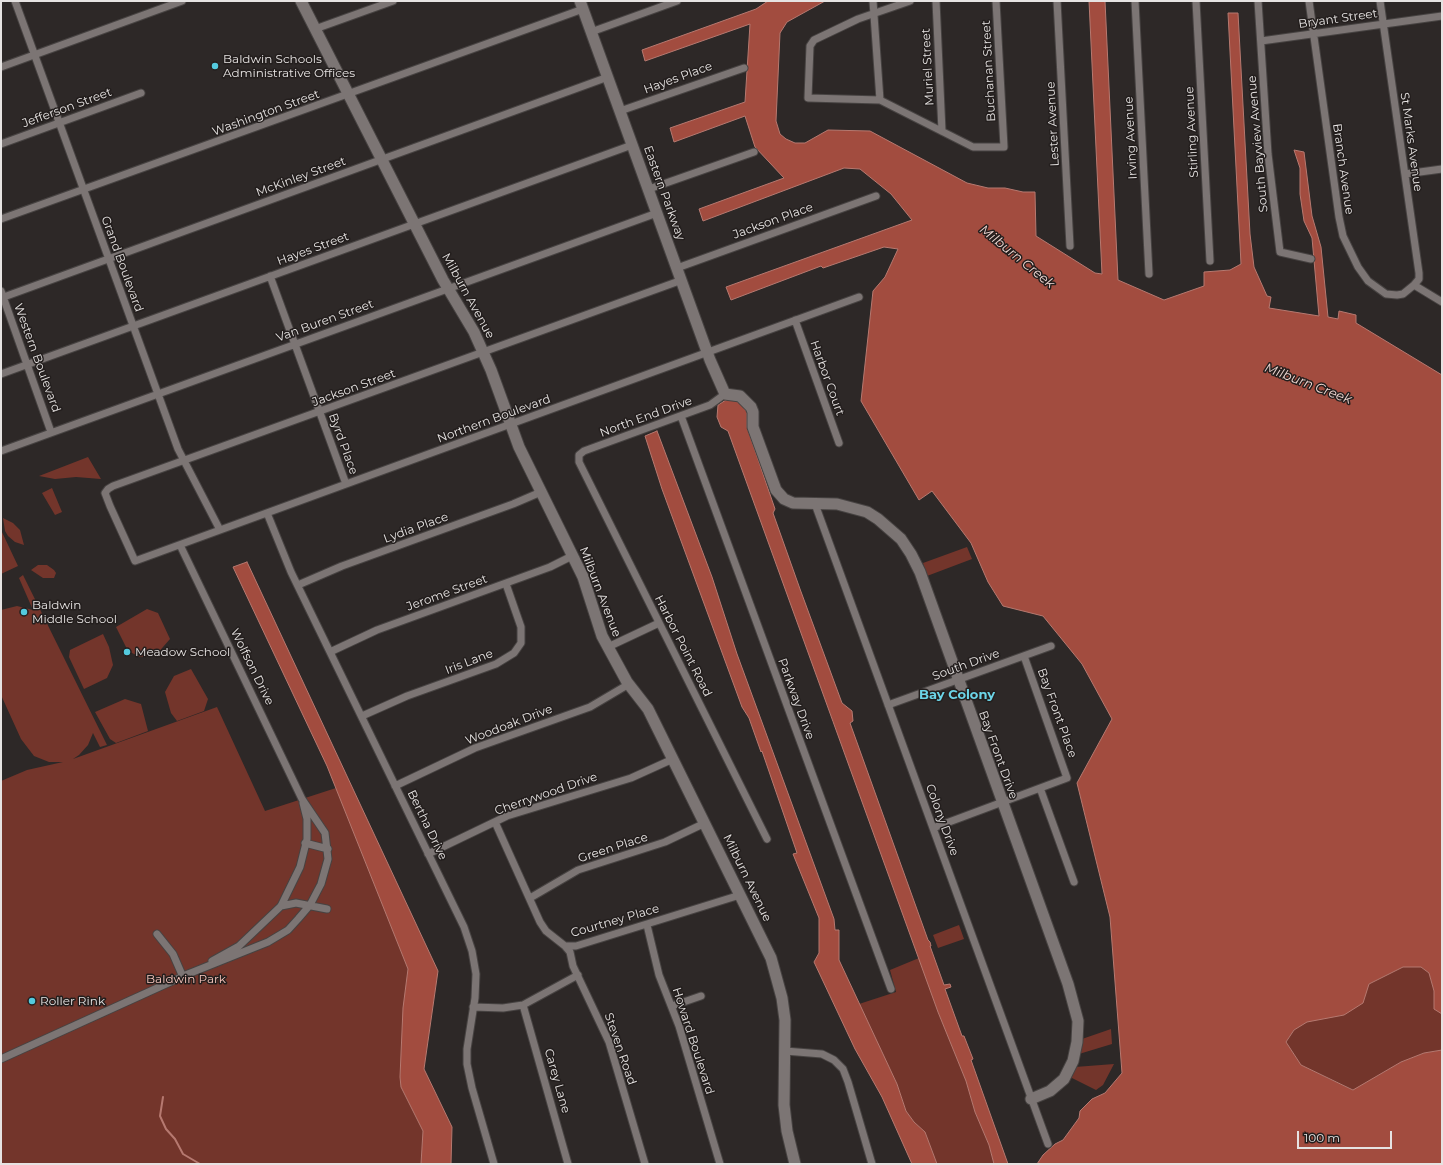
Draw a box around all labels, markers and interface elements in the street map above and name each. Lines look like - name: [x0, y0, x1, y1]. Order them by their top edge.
- street label: Bryant Street: [1298, 6, 1378, 32]
- street label: Buchanan Street: [979, 20, 999, 122]
- street label: Muriel Street: [919, 28, 937, 106]
- place label: Baldwin Schools Administrative Offices: [223, 52, 355, 80]
- street label: Hayes Place: [642, 59, 714, 97]
- marker: Baldwin Schools Administrative Offices: [210, 61, 220, 71]
- street label: South Bayview Avenue: [1245, 75, 1271, 213]
- street label: Lester Avenue: [1044, 81, 1062, 167]
- street label: Jefferson Street: [20, 85, 114, 131]
- street label: Stirling Avenue: [1182, 86, 1202, 178]
- street label: Washington Street: [210, 87, 322, 139]
- street label: St Marks Avenue: [1397, 92, 1425, 192]
- street label: Irving Avenue: [1122, 96, 1140, 180]
- street label: Branch Avenue: [1329, 123, 1357, 215]
- street label: Eastern Parkway: [640, 144, 688, 242]
- street label: McKinley Street: [254, 154, 348, 200]
- street label: Jackson Place: [731, 200, 815, 242]
- street label: Grand Boulevard: [98, 214, 146, 314]
- water label: Milburn Creek: [976, 222, 1058, 292]
- street label: Hayes Street: [275, 229, 351, 269]
- street label: Milburn Avenue: [439, 251, 497, 341]
- street label: Van Buren Street: [274, 297, 376, 345]
- street label: Western Boulevard: [11, 302, 63, 414]
- street label: Harbor Court: [807, 338, 847, 418]
- water label: Milburn Creek: [1262, 360, 1354, 408]
- street label: Jackson Street: [310, 366, 398, 410]
- street label: Northern Boulevard: [435, 392, 553, 446]
- street label: North End Drive: [598, 394, 694, 440]
- street label: Byrd Place: [325, 411, 361, 477]
- street label: Lydia Place: [382, 510, 450, 546]
- street label: Milburn Avenue: [576, 545, 624, 639]
- street label: Jerome Street: [405, 572, 489, 614]
- street label: Harbor Point Road: [651, 593, 715, 699]
- place label: Baldwin Middle School: [32, 598, 117, 626]
- marker: Baldwin Middle School: [19, 607, 29, 617]
- street label: Wolfson Drive: [227, 626, 277, 708]
- place label: Meadow School: [135, 645, 230, 659]
- street label: Iris Lane: [443, 646, 495, 678]
- street label: South Drive: [930, 646, 1002, 684]
- marker: Meadow School: [122, 647, 132, 657]
- street label: Parkway Drive: [775, 656, 817, 742]
- street label: Bay Front Place: [1034, 666, 1080, 760]
- district label: Bay Colony: [919, 687, 995, 703]
- street label: Woodoak Drive: [463, 702, 555, 748]
- street label: Bay Front Drive: [975, 709, 1021, 801]
- street label: Cherrywood Drive: [493, 770, 599, 818]
- street label: Colony Drive: [922, 782, 962, 858]
- street label: Bertha Drive: [404, 788, 450, 862]
- street label: Green Place: [576, 830, 650, 866]
- street label: Milburn Avenue: [720, 832, 774, 924]
- street label: Courtney Place: [569, 901, 661, 941]
- park label: Baldwin Park: [146, 972, 226, 986]
- street label: Howard Boulevard: [669, 986, 717, 1096]
- place label: Roller Rink: [40, 994, 105, 1008]
- marker: Roller Rink: [27, 996, 37, 1006]
- street label: Steven Road: [601, 1011, 639, 1087]
- street label: Carey Lane: [541, 1047, 573, 1115]
- scale bar: [1299, 1123, 1394, 1149]
- text: 100 m: [1304, 1130, 1340, 1145]

